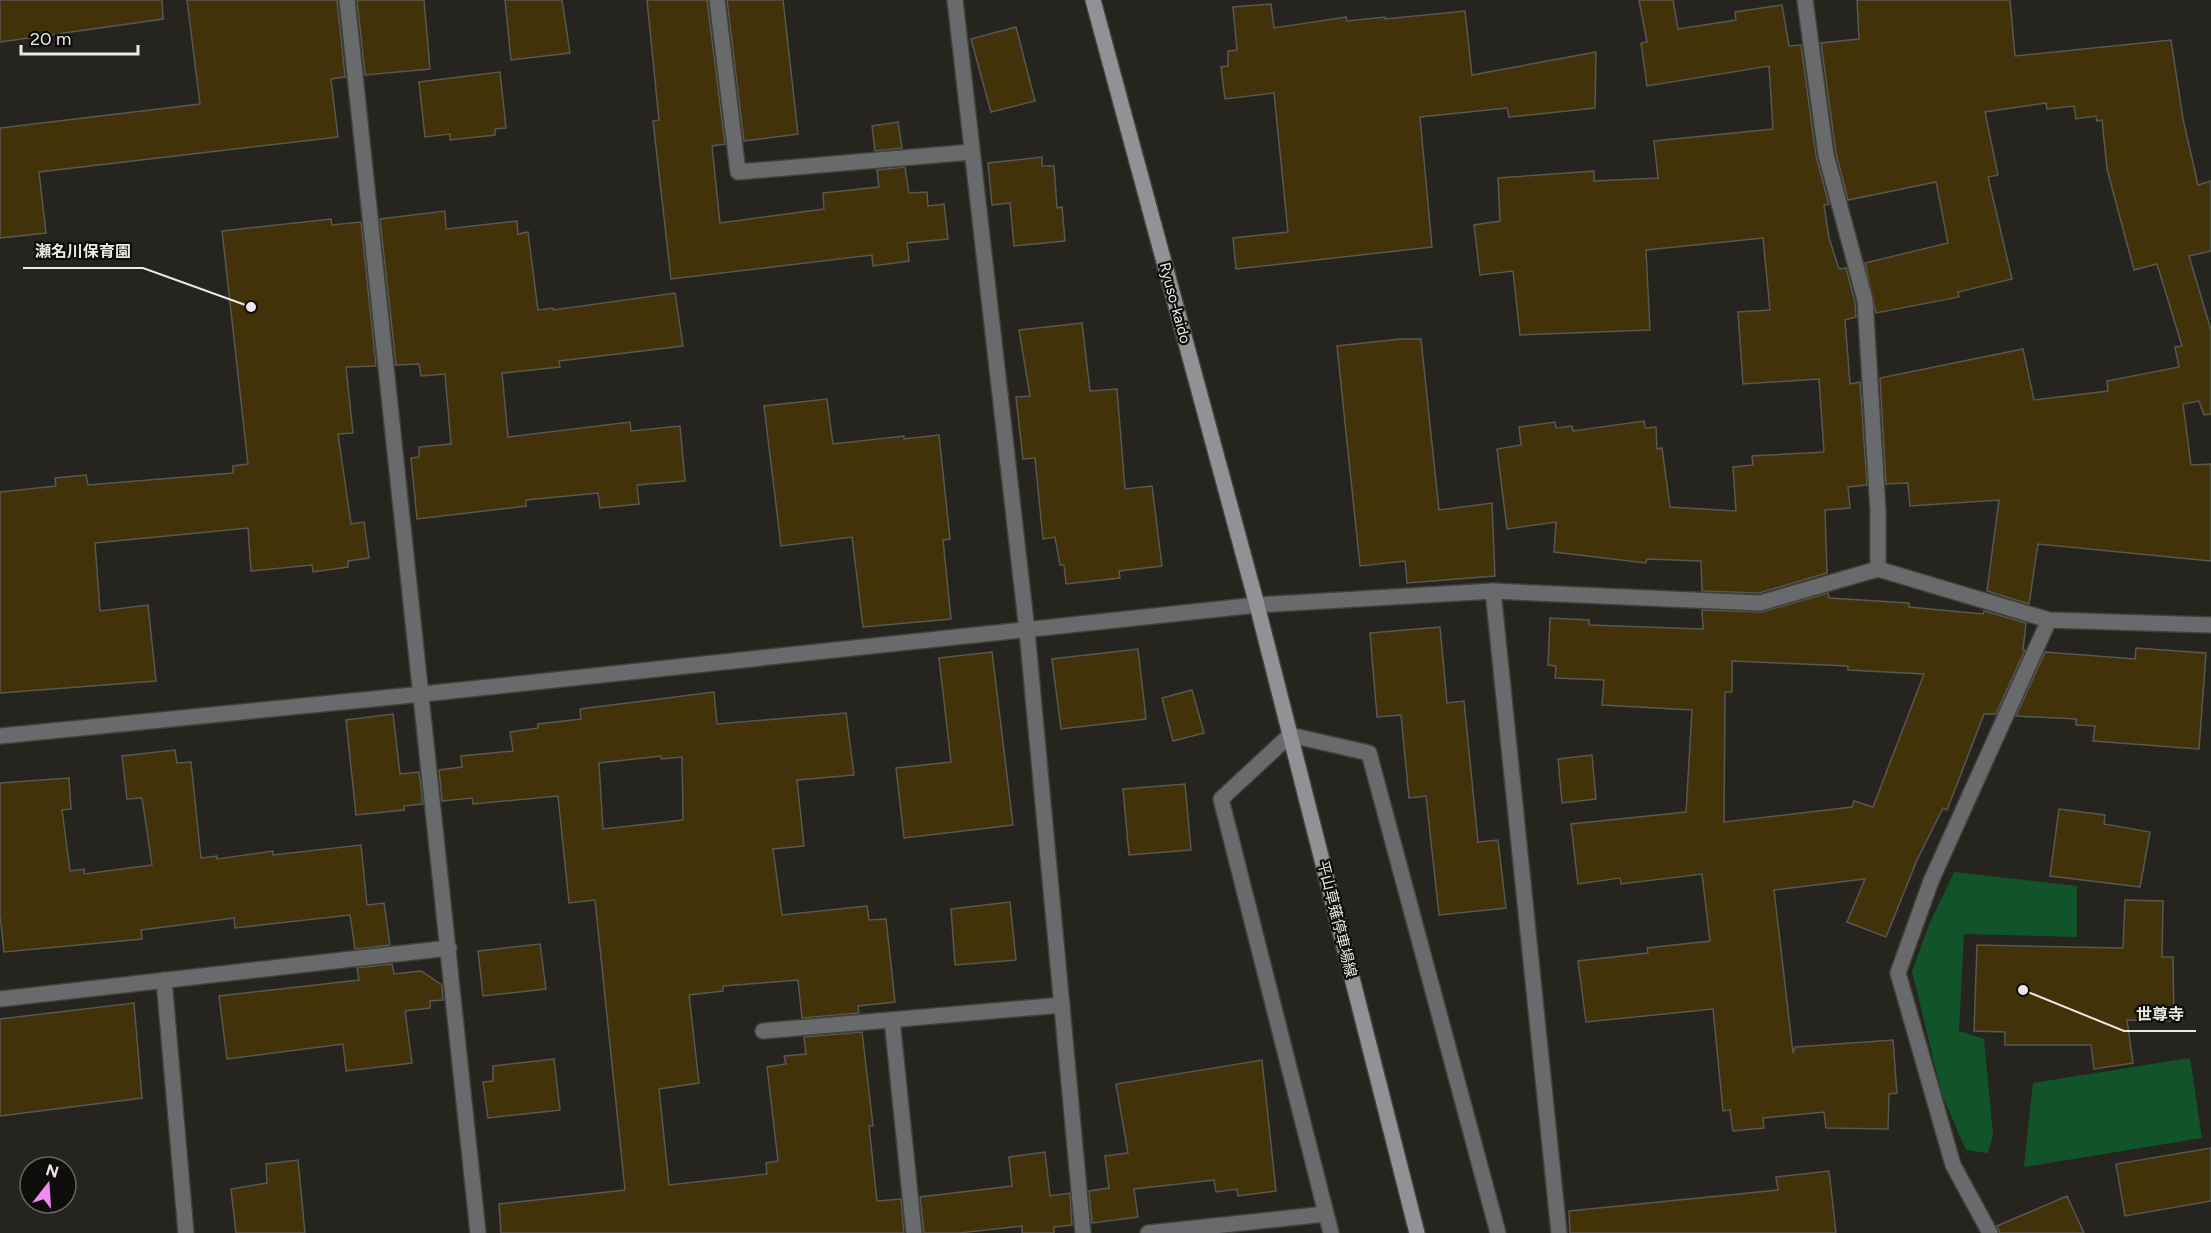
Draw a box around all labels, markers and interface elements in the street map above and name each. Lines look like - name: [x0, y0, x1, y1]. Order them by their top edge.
- scale bar: [21, 18, 138, 56]
- text: 20 m: [30, 28, 71, 50]
- callout: 瀬名川保育園: [23, 234, 143, 268]
- text: 瀬名川保育園: [35, 242, 131, 261]
- street label: Ryuso-kaido: [1156, 260, 1195, 346]
- street label: 平山草薙停車場線: [1314, 859, 1360, 979]
- callout: 世尊寺: [2124, 997, 2196, 1031]
- text: 世尊寺: [2136, 1005, 2184, 1024]
- north arrow: [18, 1155, 78, 1215]
- text: N: [44, 1160, 61, 1182]

